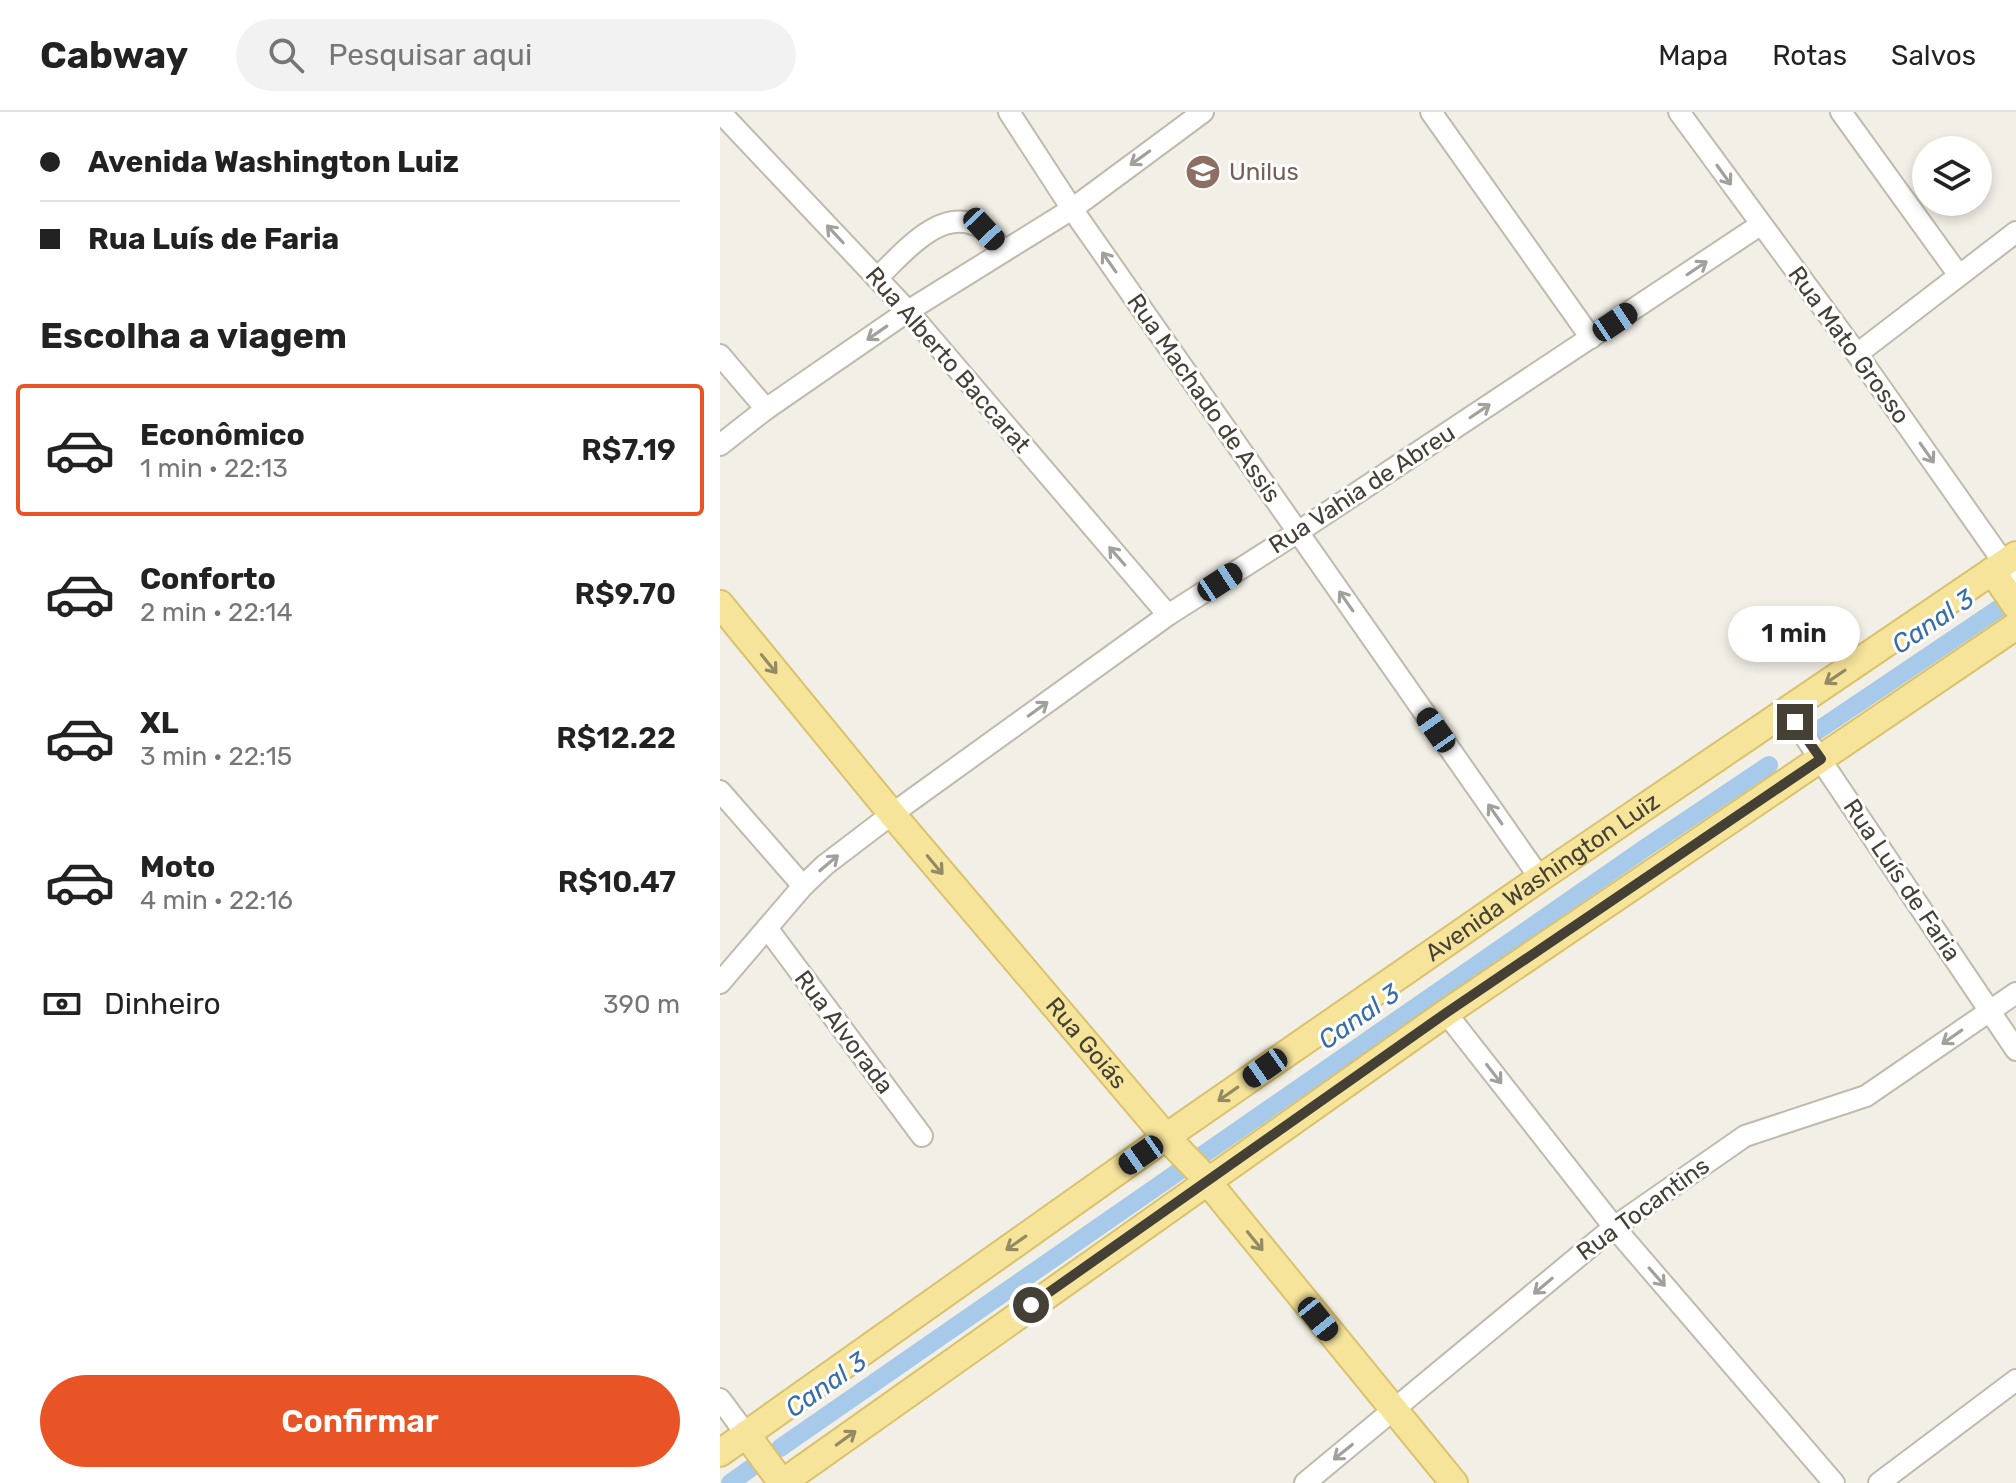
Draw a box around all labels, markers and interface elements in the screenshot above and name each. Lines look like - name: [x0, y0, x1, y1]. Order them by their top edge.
- search box: [236, 19, 796, 91]
- text: Cabway: [40, 32, 188, 78]
- icon: search: [264, 33, 308, 77]
- text: Pesquisar aqui: [328, 37, 532, 73]
- text: Mapa: [1658, 39, 1728, 72]
- text: Rotas: [1772, 39, 1847, 72]
- text: Salvos: [1891, 39, 1976, 72]
- map controls: [1912, 136, 1992, 216]
- button: layers: [1912, 136, 1992, 216]
- text: Avenida Washington Luiz: [88, 144, 459, 180]
- one-way arrow: [1130, 150, 1152, 167]
- school or university icon: Unilus: [1184, 153, 1222, 191]
- place label: Unilus: [1229, 158, 1299, 186]
- one-way arrow: [1716, 164, 1733, 186]
- car: [959, 203, 1009, 255]
- text: Rua Luís de Faria: [88, 221, 339, 257]
- one-way arrow: [826, 225, 845, 244]
- one-way arrow: [1101, 251, 1117, 273]
- one-way arrow: [1685, 259, 1707, 276]
- street label: Rua Alberto Baccarat: [860, 261, 1036, 459]
- street label: Rua Mato Grosso: [1782, 261, 1916, 429]
- street label: Rua Machado de Assis: [1121, 288, 1287, 508]
- car: [1588, 299, 1642, 345]
- text: Escolha a viagem: [40, 314, 347, 357]
- one-way arrow: [866, 325, 888, 341]
- one-way arrow: [1468, 403, 1491, 419]
- icon: car: [44, 414, 116, 486]
- text: Econômico: [140, 417, 305, 453]
- street label: Rua Vahia de Abreu: [1264, 418, 1460, 560]
- text: R$7.19: [581, 432, 676, 468]
- one-way arrow: [1919, 442, 1935, 464]
- text: 1 min · 22:13: [140, 453, 288, 484]
- one-way arrow: [1109, 546, 1127, 566]
- icon: car: [44, 558, 116, 630]
- car: [1193, 559, 1247, 605]
- text: Conforto: [140, 561, 276, 597]
- text: R$9.70: [575, 576, 676, 612]
- water label: Canal 3: [1886, 583, 1981, 661]
- one-way arrow: [1338, 590, 1354, 612]
- text: 2 min · 22:14: [140, 597, 293, 628]
- callout: 1 min: [1729, 606, 1861, 662]
- text: 1 min: [1761, 618, 1827, 649]
- one-way arrow: [761, 653, 778, 674]
- one-way arrow: [1825, 669, 1847, 686]
- one-way arrow: [1027, 701, 1048, 718]
- icon: car: [44, 702, 116, 774]
- car: [1412, 703, 1460, 757]
- route end: [1777, 704, 1813, 740]
- text: XL: [140, 705, 179, 741]
- text: R$12.22: [556, 720, 676, 756]
- text: 3 min · 22:15: [140, 741, 292, 772]
- street label: Avenida Washington Luiz: [1420, 787, 1665, 967]
- street label: Rua Luís de Faria: [1838, 794, 1966, 966]
- one-way arrow: [1487, 804, 1503, 826]
- icon: car: [44, 846, 116, 918]
- text: Moto: [140, 849, 215, 885]
- one-way arrow: [818, 854, 838, 872]
- one-way arrow: [926, 854, 944, 874]
- text: R$10.47: [558, 864, 676, 900]
- text: 4 min · 22:16: [140, 885, 293, 916]
- street label: Rua Alvorada: [789, 965, 899, 1099]
- water label: Canal 3: [1312, 977, 1407, 1056]
- icon: cash: [40, 982, 84, 1026]
- text: Dinheiro: [104, 986, 221, 1022]
- text: 390 m: [603, 989, 680, 1020]
- street label: Rua Goiás: [1040, 992, 1133, 1094]
- one-way arrow: [1941, 1029, 1963, 1045]
- car: [1238, 1044, 1292, 1092]
- one-way arrow: [1486, 1063, 1503, 1084]
- one-way arrow: [1218, 1086, 1240, 1102]
- car: [1114, 1131, 1168, 1179]
- street label: Rua Tocantins: [1571, 1152, 1715, 1266]
- one-way arrow: [1246, 1230, 1264, 1251]
- one-way arrow: [1005, 1235, 1027, 1251]
- one-way arrow: [1648, 1266, 1666, 1286]
- one-way arrow: [1533, 1277, 1553, 1295]
- route start: [1013, 1287, 1049, 1323]
- car: [1294, 1293, 1342, 1345]
- water label: Canal 3: [779, 1345, 874, 1424]
- button: Confirmar: [40, 1375, 680, 1467]
- one-way arrow: [834, 1429, 856, 1446]
- one-way arrow: [1332, 1443, 1353, 1461]

